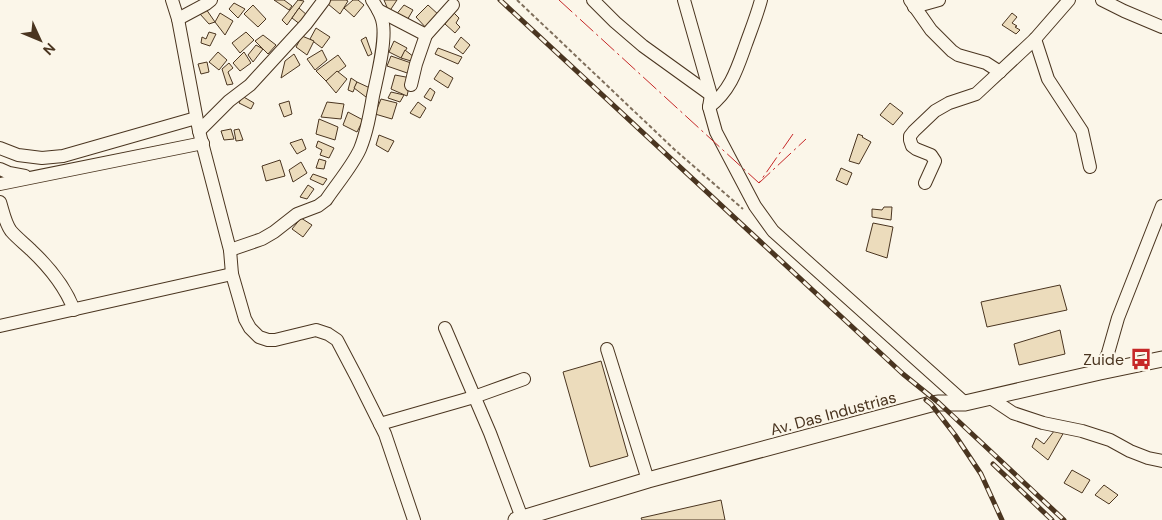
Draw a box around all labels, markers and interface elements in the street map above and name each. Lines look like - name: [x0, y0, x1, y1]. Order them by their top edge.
- north arrow: [15, 15, 65, 65]
- text: N: [39, 39, 59, 59]
- bus stop icon: Zuide: [1128, 346, 1154, 372]
- place label: Zuide: [1083, 349, 1124, 370]
- street label: Av. Das Industrias: [768, 387, 898, 440]

